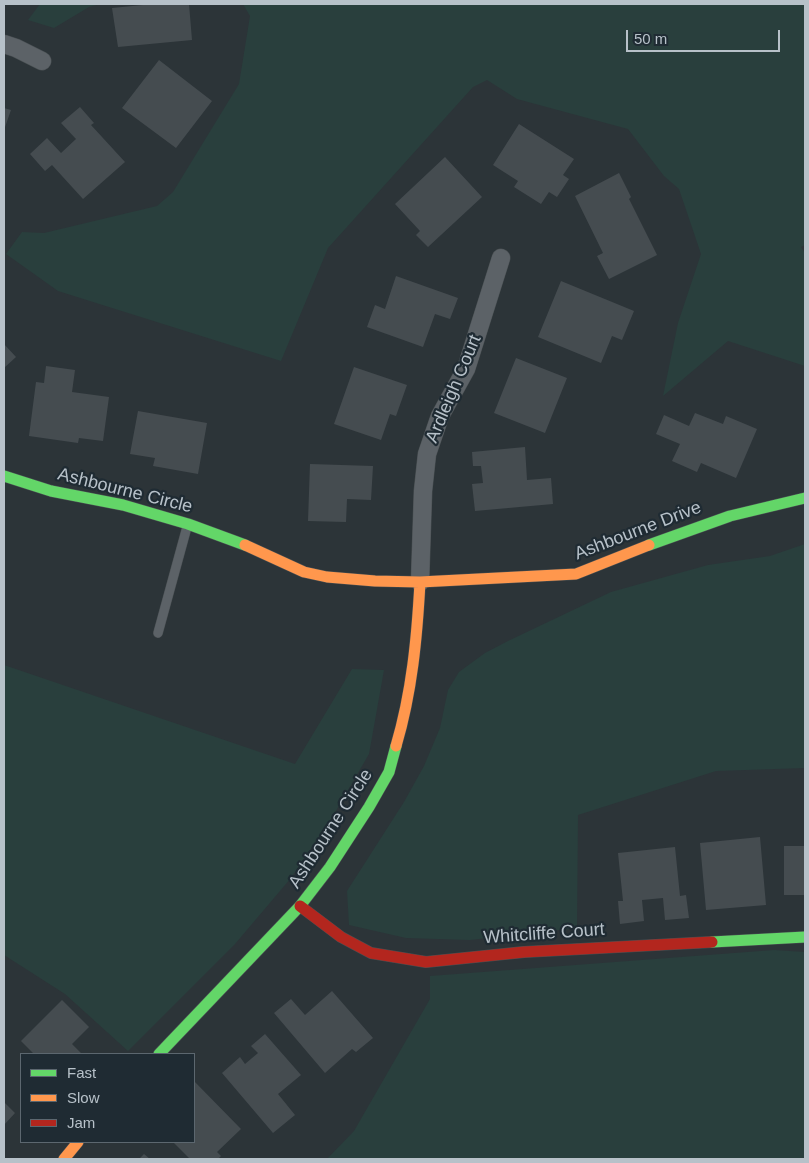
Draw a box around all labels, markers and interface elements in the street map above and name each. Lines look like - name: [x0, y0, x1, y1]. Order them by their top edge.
- scale bar: [629, 20, 783, 52]
- text: 50 m: [634, 30, 667, 47]
- street label: Ardleigh Court: [422, 332, 486, 446]
- street label: Ashbourne Circle: [55, 464, 195, 518]
- street label: Ashbourne Drive: [572, 497, 704, 565]
- street label: Ashbourne Circle: [284, 765, 378, 893]
- street label: Whitcliffe Court: [483, 919, 605, 949]
- legend: [20, 1053, 195, 1143]
- text: Fast: [67, 1064, 96, 1081]
- text: Slow: [67, 1089, 100, 1106]
- text: Jam: [67, 1114, 95, 1131]

